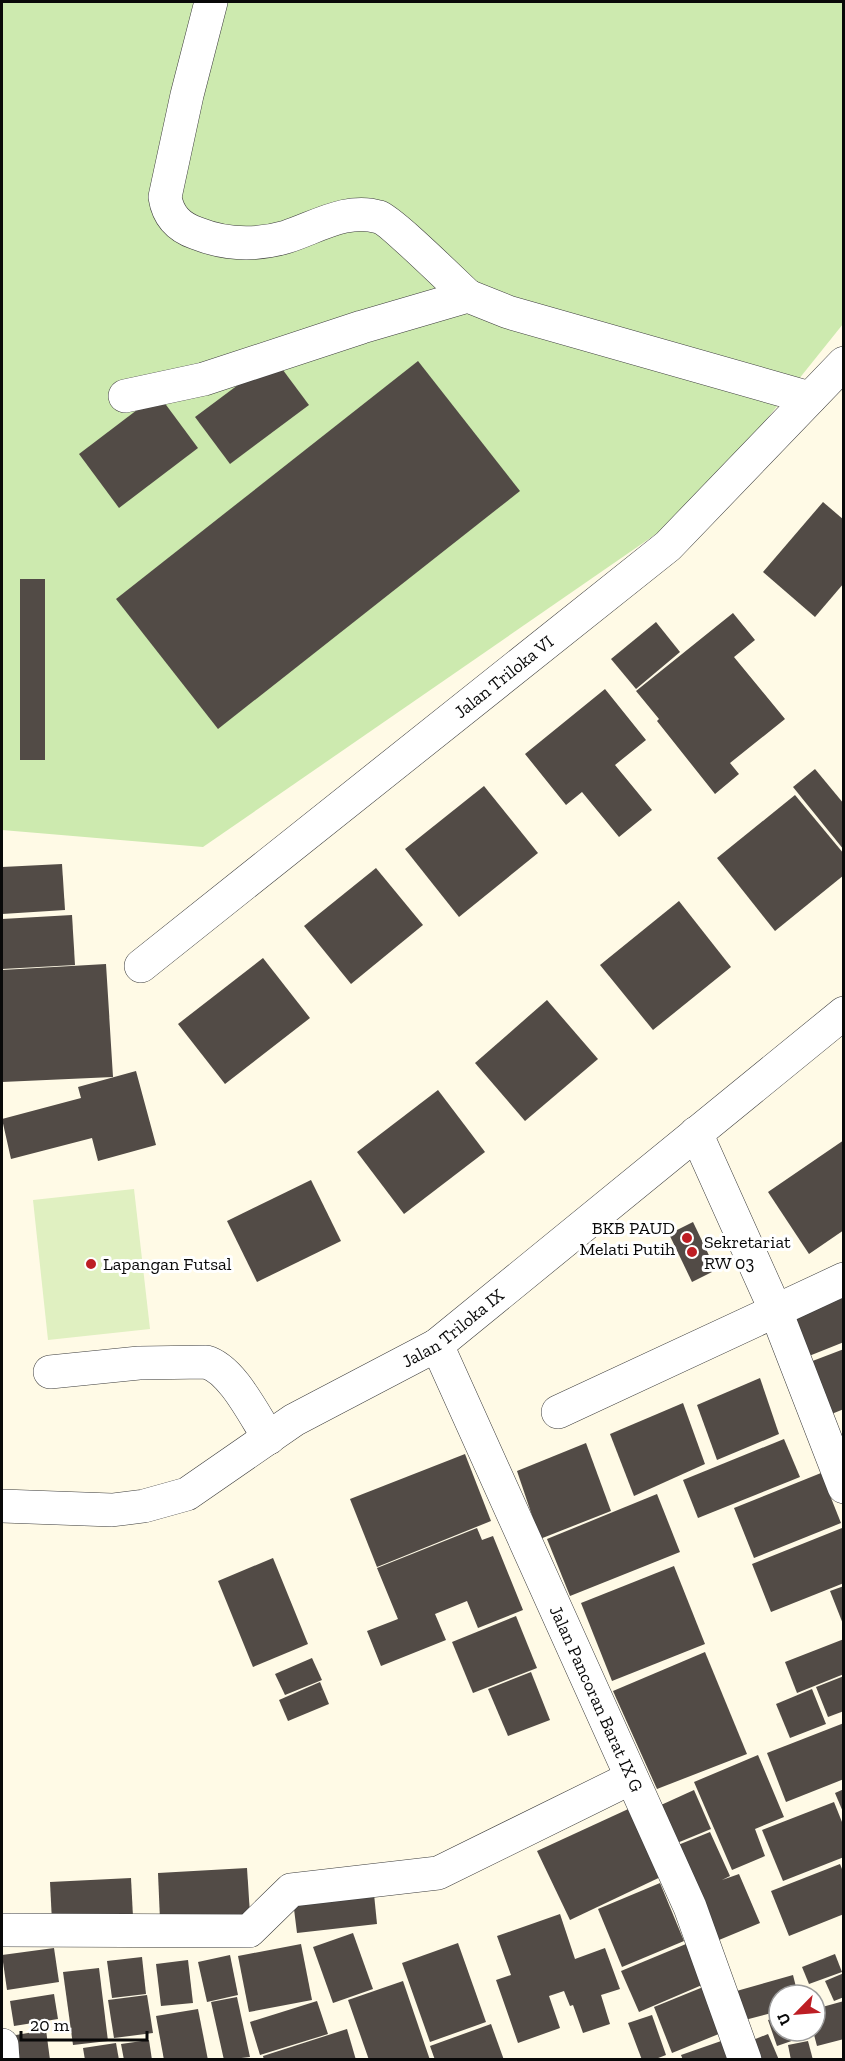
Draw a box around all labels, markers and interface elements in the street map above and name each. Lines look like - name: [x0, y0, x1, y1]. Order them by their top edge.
- street label: Jalan Triloka VI: [450, 631, 558, 723]
- place label: BKB PAUD Melati Putih: [580, 1217, 675, 1260]
- marker: BKB PAUD Melati Putih: [680, 1231, 694, 1245]
- place label: Sekretariat RW 03: [704, 1231, 791, 1274]
- marker: Sekretariat RW 03: [685, 1245, 699, 1259]
- place label: Lapangan Futsal: [103, 1253, 232, 1275]
- marker: Lapangan Futsal: [84, 1257, 98, 1271]
- street label: Jalan Triloka IX: [398, 1284, 509, 1372]
- street label: Jalan Pancoran Barat IX G: [545, 1602, 648, 1795]
- north arrow: [767, 1983, 827, 2043]
- scale bar: [21, 2004, 147, 2042]
- text: U: [773, 2009, 795, 2028]
- text: 20 m: [30, 2014, 70, 2036]

